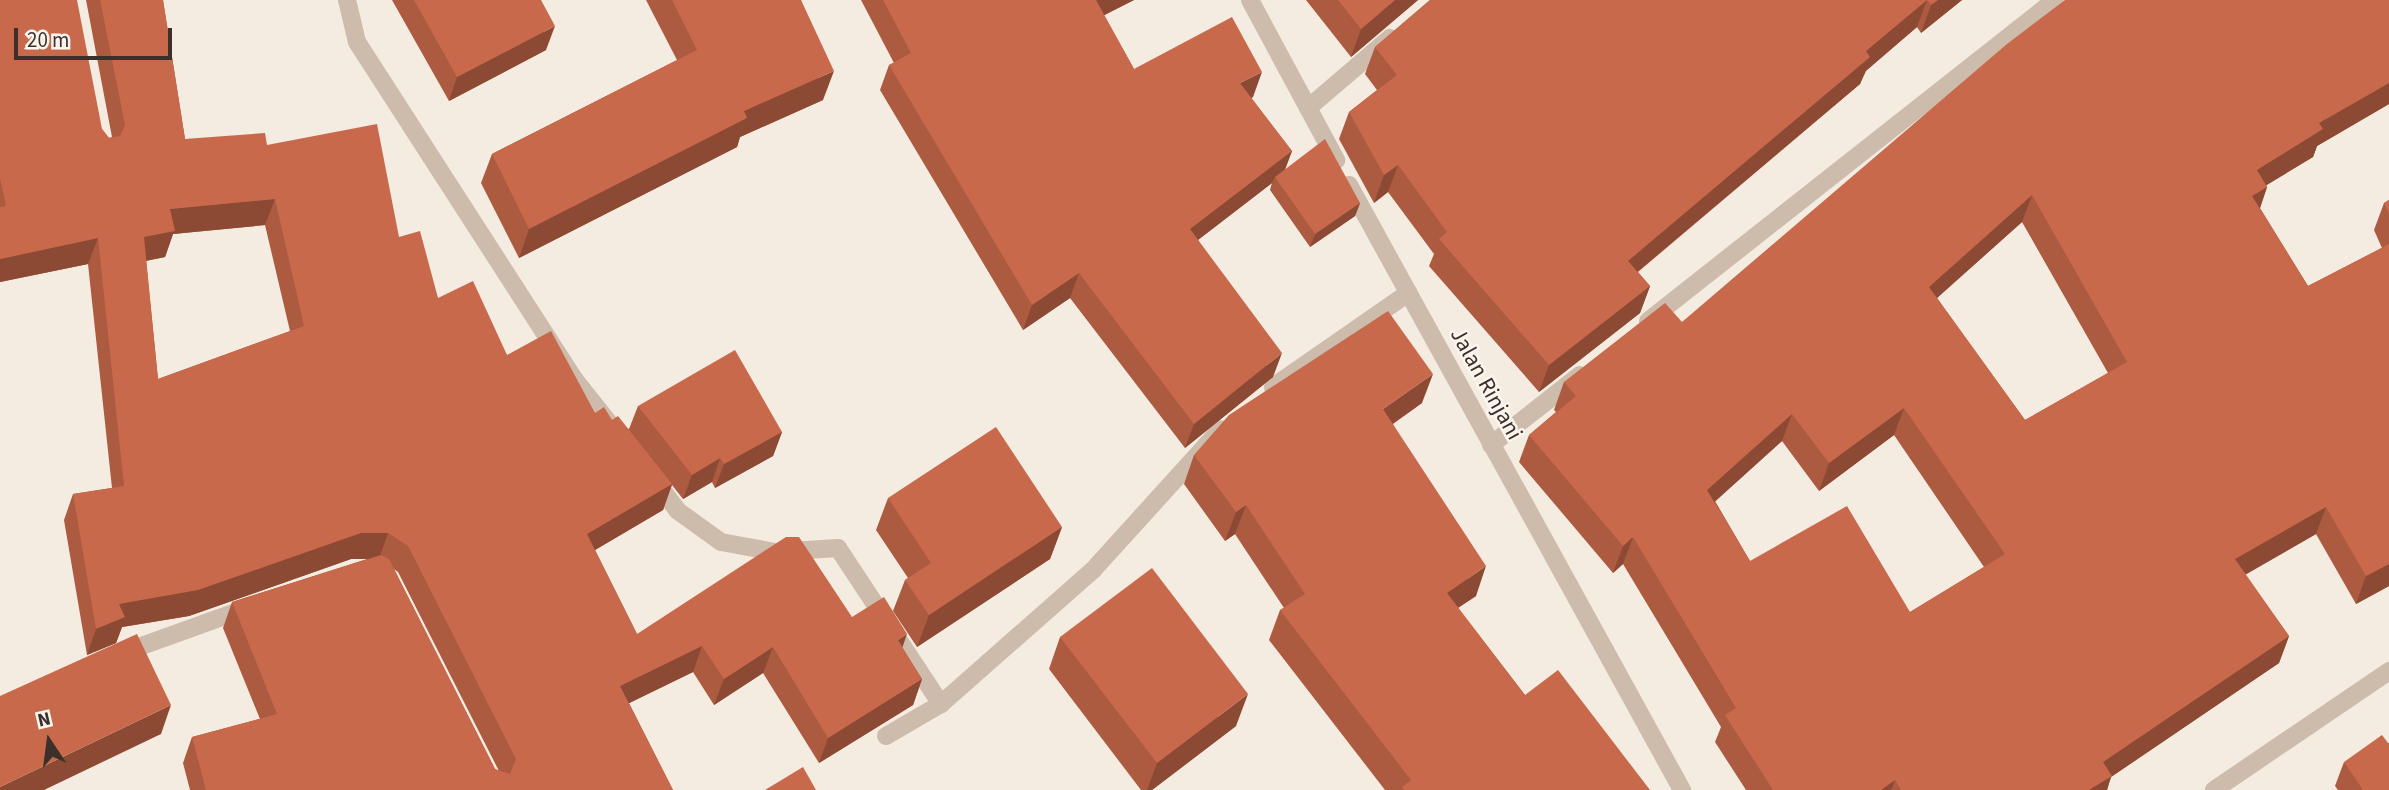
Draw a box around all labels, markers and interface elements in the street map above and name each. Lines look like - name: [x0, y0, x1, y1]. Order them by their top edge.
- scale bar: [18, 14, 175, 58]
- text: 20 m: [27, 25, 69, 55]
- street label: Jalan Rinjani: [1444, 323, 1528, 445]
- text: N: [35, 705, 53, 735]
- north arrow: [14, 706, 84, 776]

